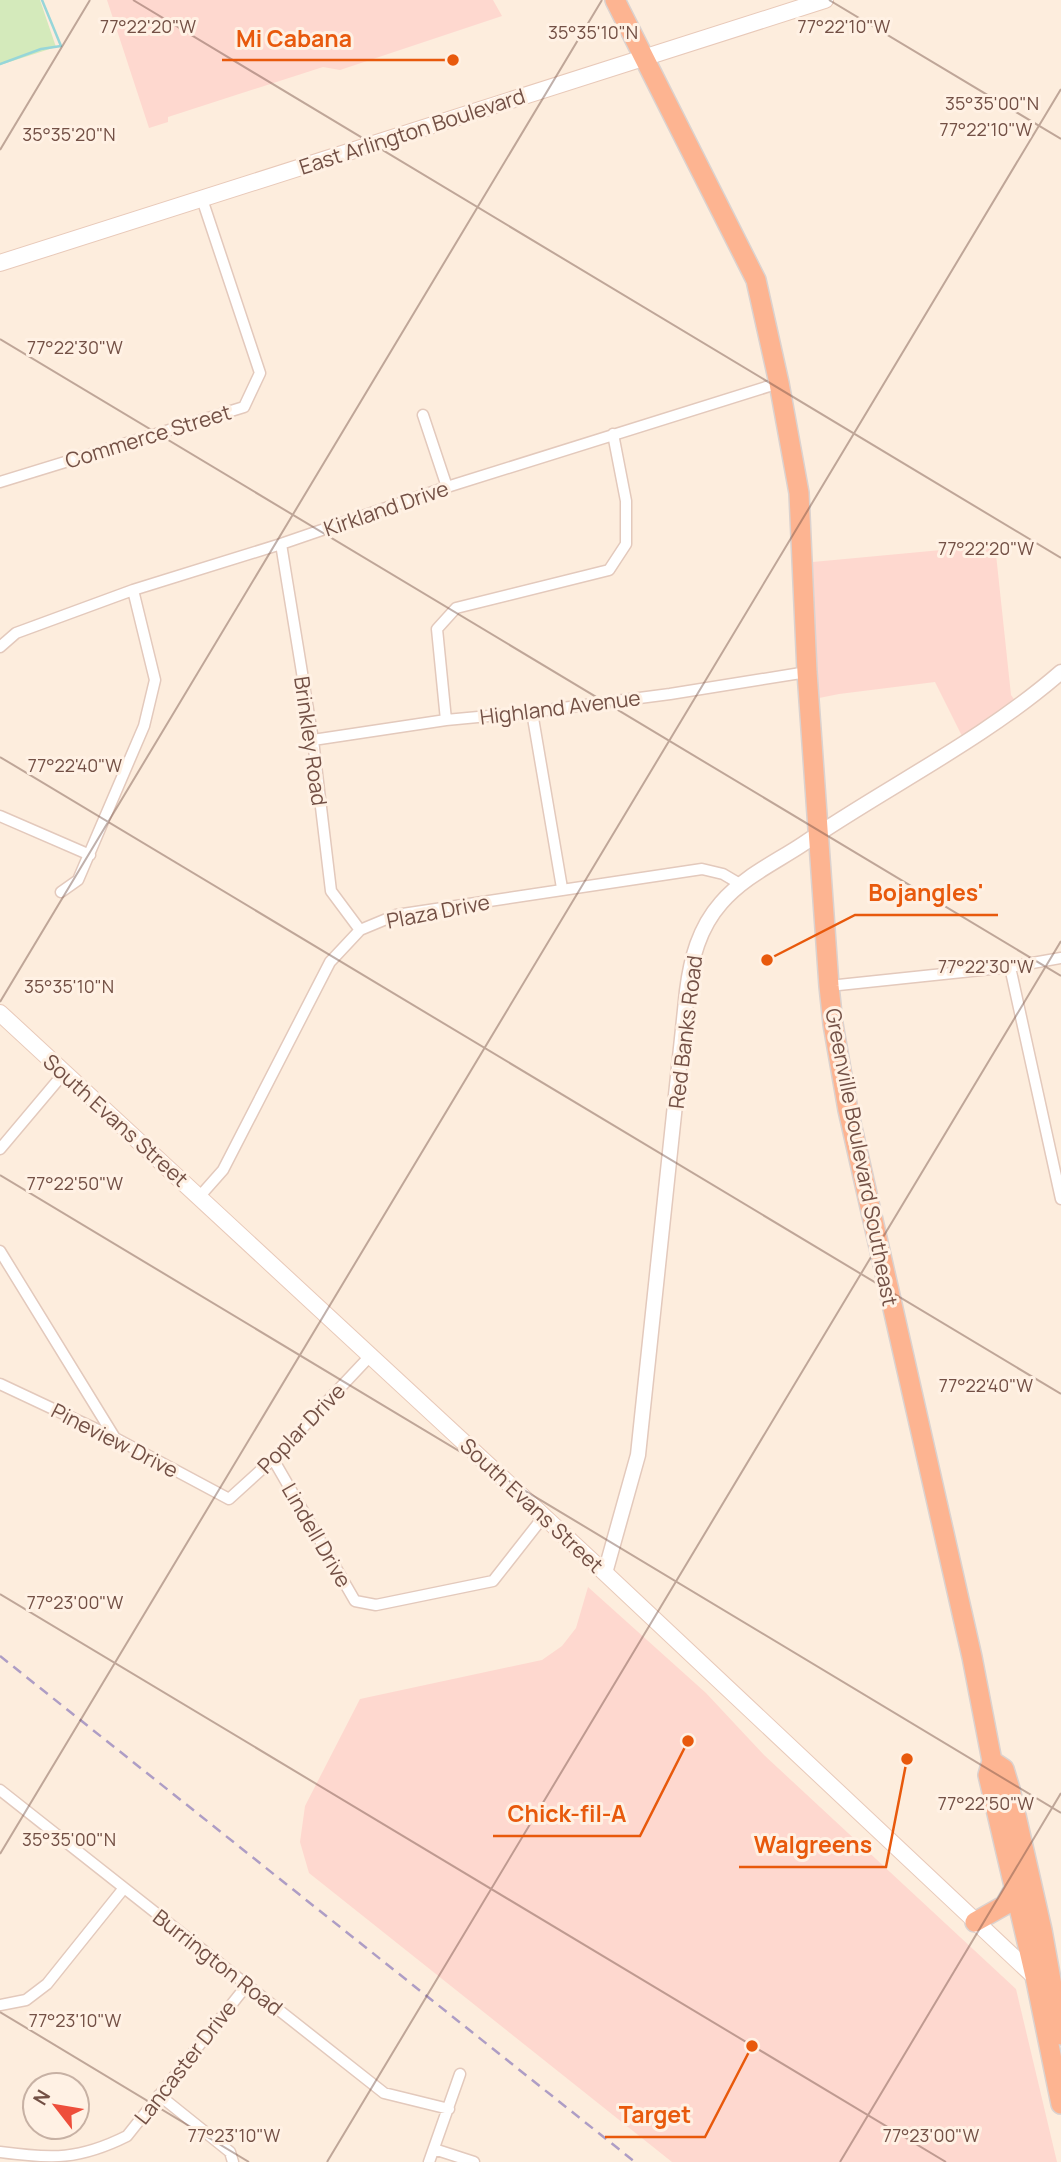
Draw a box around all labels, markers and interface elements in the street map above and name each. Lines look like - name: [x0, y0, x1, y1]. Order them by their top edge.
- text: 77°22'20"W: [100, 14, 196, 38]
- text: 77°22'10"W: [798, 14, 891, 38]
- callout: Mi Cabana: [222, 16, 366, 60]
- text: 35°35'10"N: [548, 20, 638, 44]
- text: Mi Cabana: [236, 22, 352, 54]
- street label: East Arlington Boulevard: [295, 81, 529, 181]
- text: 35°35'00"N: [945, 91, 1039, 115]
- text: 77°22'10"W: [940, 117, 1033, 141]
- text: 35°35'20"N: [22, 122, 116, 146]
- text: 77°22'30"W: [27, 335, 123, 359]
- street label: Commerce Street: [62, 397, 234, 475]
- street label: Kirkland Drive: [320, 474, 452, 542]
- text: 77°22'20"W: [938, 536, 1034, 560]
- street label: Brinkley Road: [288, 675, 334, 807]
- street label: Highland Avenue: [478, 683, 642, 731]
- text: 77°22'40"W: [28, 753, 122, 777]
- callout: Bojangles': [855, 871, 998, 915]
- text: Bojangles': [868, 876, 984, 908]
- street label: Plaza Drive: [384, 887, 492, 935]
- street label: Red Banks Road: [662, 954, 708, 1110]
- text: 77°22'30"W: [938, 954, 1034, 978]
- text: 35°35'10"N: [24, 974, 114, 998]
- street label: Greenville Boulevard Southeast: [819, 1006, 905, 1308]
- street label: South Evans Street: [38, 1047, 194, 1193]
- text: 77°22'50"W: [27, 1171, 123, 1195]
- text: 77°22'40"W: [939, 1373, 1033, 1397]
- street label: Poplar Drive: [251, 1377, 351, 1479]
- street label: Pineview Drive: [47, 1396, 183, 1484]
- street label: South Evans Street: [454, 1431, 610, 1579]
- street label: Lindell Drive: [276, 1478, 358, 1592]
- text: 77°23'00"W: [27, 1590, 123, 1614]
- text: 77°22'50"W: [938, 1791, 1034, 1815]
- callout: Chick-fil-A: [493, 1792, 640, 1836]
- text: Chick-fil-A: [508, 1797, 626, 1829]
- callout: Walgreens: [739, 1823, 886, 1867]
- text: 35°35'00"N: [22, 1827, 116, 1851]
- text: Walgreens: [754, 1828, 872, 1860]
- street label: Burrington Road: [147, 1903, 289, 2021]
- street label: Lancaster Drive: [128, 1994, 242, 2130]
- text: 77°23'10"W: [29, 2008, 121, 2032]
- north arrow: [21, 2071, 91, 2141]
- text: N: [27, 2085, 56, 2110]
- callout: Target: [605, 2093, 705, 2137]
- text: Target: [619, 2098, 691, 2130]
- text: 77°23'10"W: [188, 2123, 280, 2147]
- text: 77°23'00"W: [883, 2123, 979, 2147]

